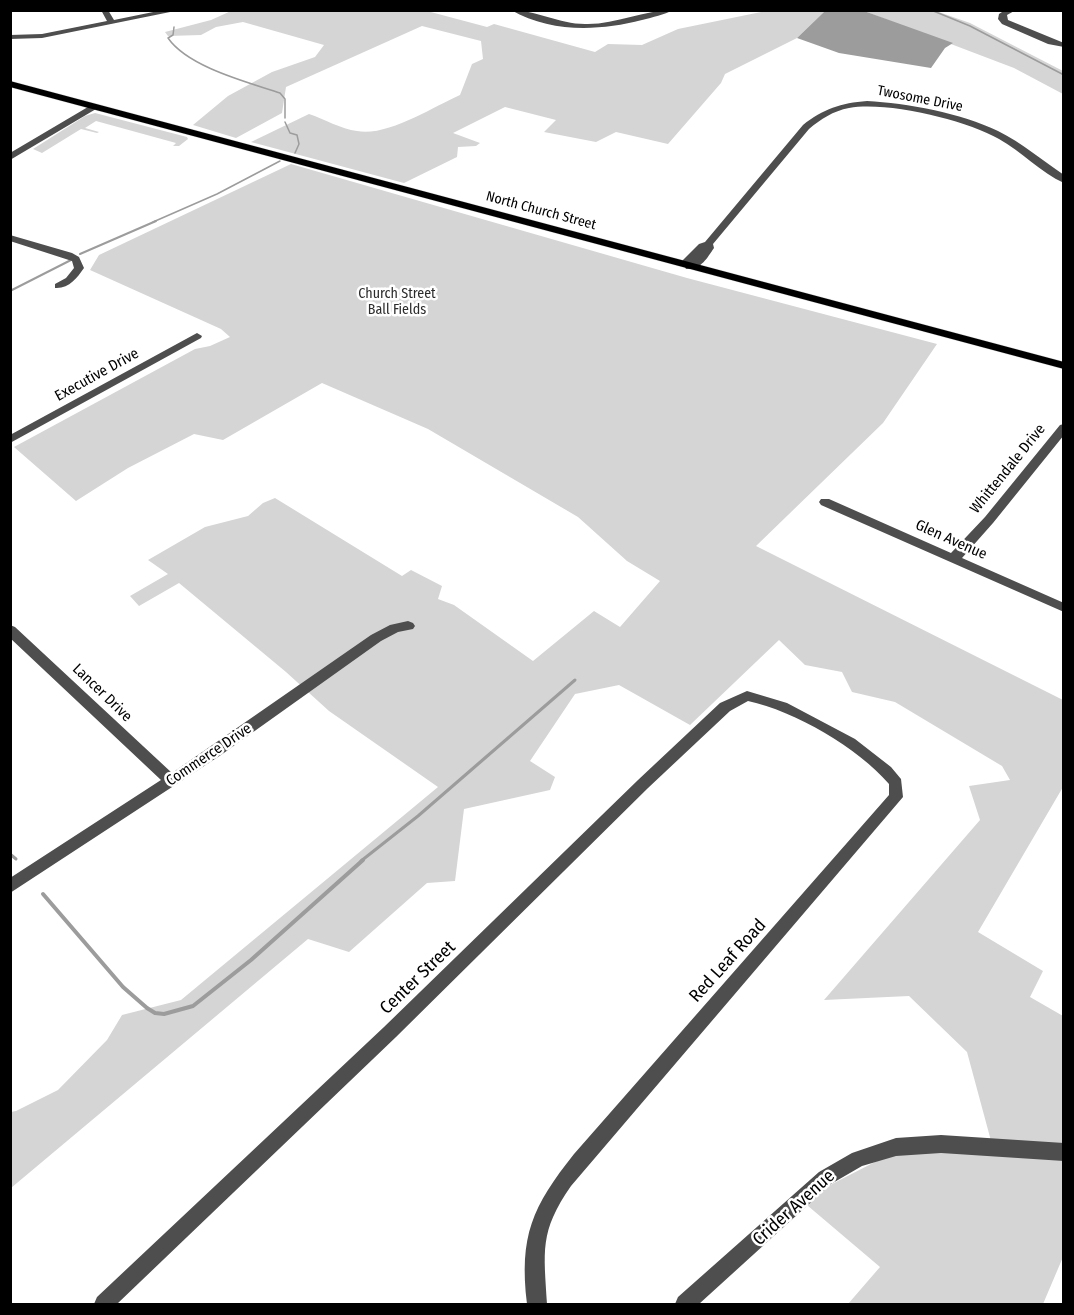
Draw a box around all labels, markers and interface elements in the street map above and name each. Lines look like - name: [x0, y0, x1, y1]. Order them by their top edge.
- street label: Twosome Drive: [876, 82, 964, 116]
- street label: North Church Street: [484, 188, 598, 234]
- park label: Church Street Ball Fields: [358, 286, 436, 318]
- street label: Executive Drive: [52, 345, 142, 405]
- street label: Whittendale Drive: [967, 421, 1049, 517]
- street label: Glen Avenue: [912, 516, 990, 564]
- street label: Lancer Drive: [68, 660, 136, 726]
- street label: Commerce Drive: [163, 720, 255, 790]
- street label: Red Leaf Road: [685, 915, 771, 1007]
- street label: Center Street: [376, 937, 460, 1019]
- street label: Crider Avenue: [749, 1166, 839, 1250]

